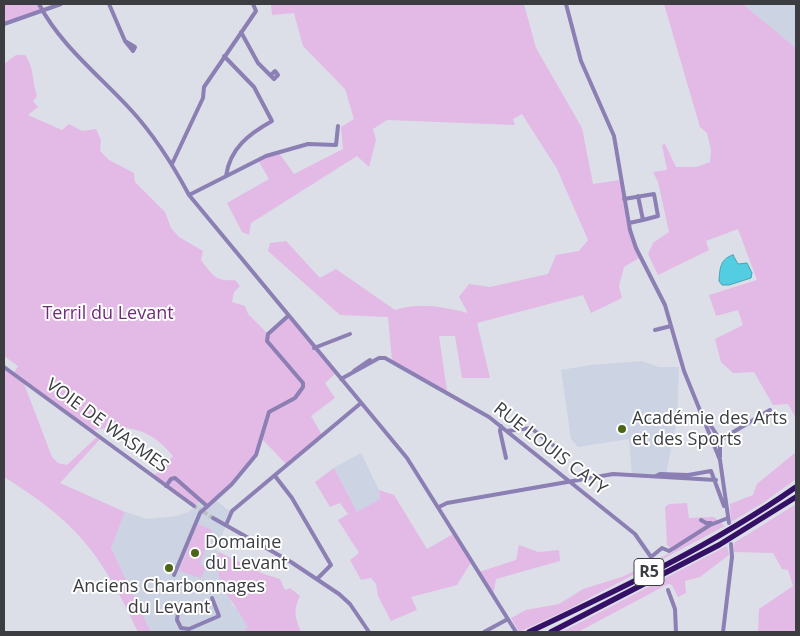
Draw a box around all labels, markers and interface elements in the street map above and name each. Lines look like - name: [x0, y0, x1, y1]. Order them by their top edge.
- park label: Terril du Levant: [42, 303, 174, 325]
- street label: VOIE DE WASMES: [42, 374, 172, 478]
- street label: RUE LOUIS CATY: [489, 398, 611, 500]
- place label: Académie des Arts et des Sports: [632, 408, 787, 450]
- marker: Académie des Arts et des Sports: [616, 423, 628, 435]
- place label: Domaine du Levant: [205, 532, 288, 574]
- marker: Domaine du Levant: [189, 547, 201, 559]
- road number: R5: [634, 558, 664, 586]
- marker: Anciens Charbonnages du Levant: [163, 562, 175, 574]
- place label: Anciens Charbonnages du Levant: [73, 576, 265, 618]

